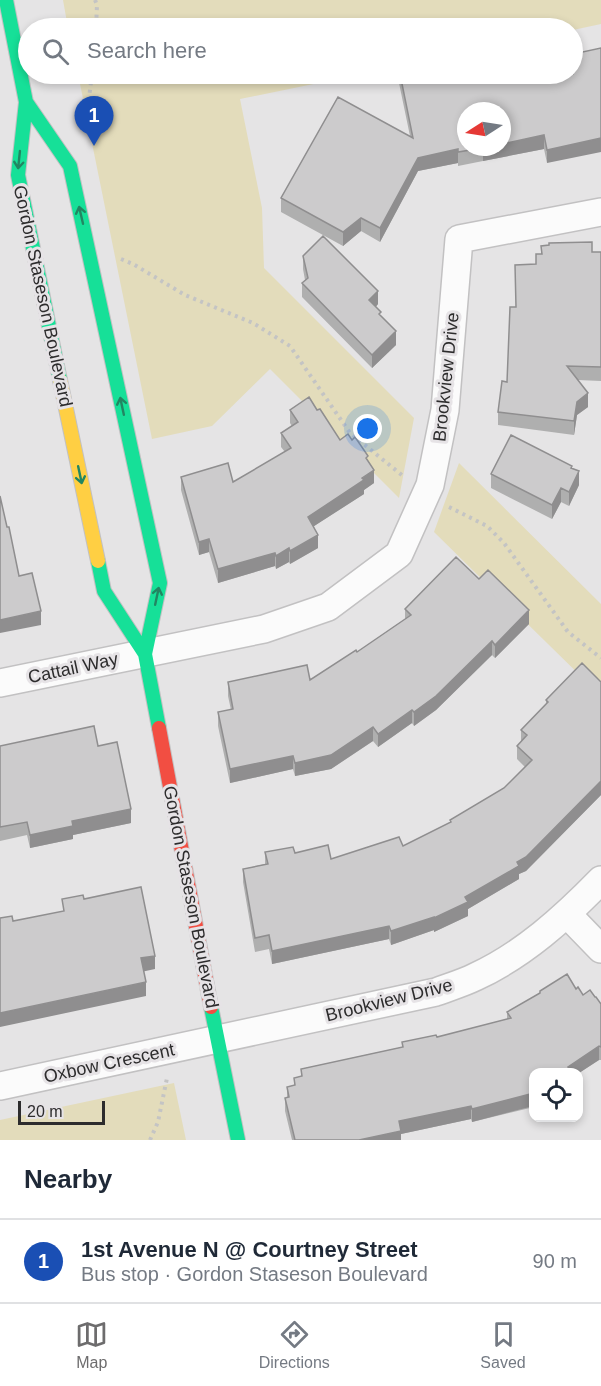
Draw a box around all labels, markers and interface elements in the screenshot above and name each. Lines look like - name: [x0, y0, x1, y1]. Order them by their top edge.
- search box: [18, 18, 583, 84]
- icon: search: [39, 35, 72, 68]
- text: Search here: [87, 38, 207, 63]
- pin: 1: [74, 96, 113, 146]
- north arrow: [457, 102, 511, 156]
- one-way arrow: [14, 150, 25, 170]
- street label: Gordon Staseson Boulevard: [10, 183, 76, 409]
- one-way arrow: [74, 206, 86, 225]
- street label: Brookview Drive: [429, 311, 463, 443]
- one-way arrow: [116, 396, 127, 416]
- your location: [353, 414, 382, 443]
- one-way arrow: [75, 464, 86, 484]
- one-way arrow: [152, 587, 163, 607]
- street label: Cattail Way: [26, 649, 120, 687]
- street label: Gordon Staseson Boulevard: [160, 784, 222, 1010]
- street label: Brookview Drive: [323, 975, 455, 1025]
- street label: Oxbow Crescent: [42, 1039, 176, 1087]
- map controls: [529, 1068, 583, 1122]
- button: locate: [529, 1068, 583, 1122]
- scale bar: [18, 1098, 105, 1126]
- text: 20 m: [27, 1103, 63, 1120]
- text: Nearby: [24, 1164, 112, 1194]
- text: 1st Avenue N @ Courtney Street: [81, 1237, 417, 1262]
- text: 1: [38, 1250, 49, 1272]
- text: 90 m: [533, 1250, 577, 1272]
- text: Bus stop · Gordon Staseson Boulevard: [81, 1263, 428, 1285]
- tab: Map: [75, 1318, 108, 1372]
- tab: Directions: [259, 1318, 330, 1372]
- tab: Saved: [480, 1318, 526, 1372]

